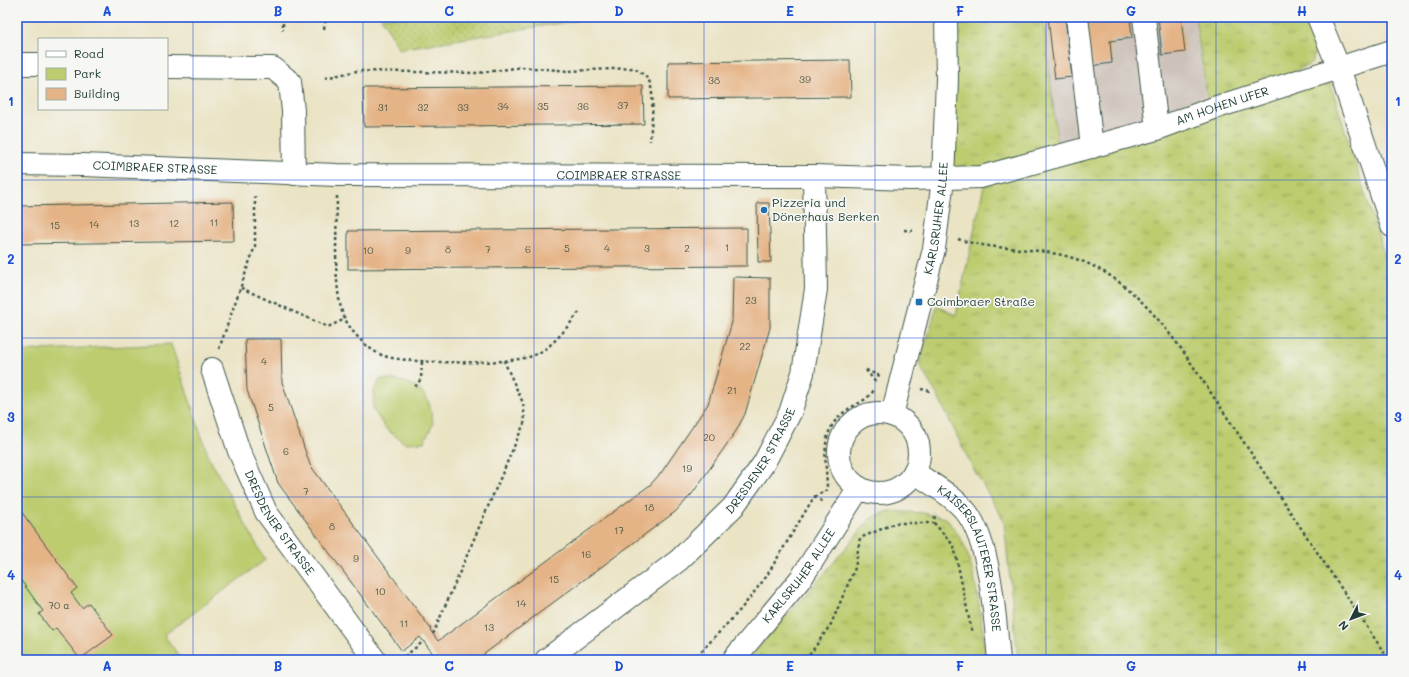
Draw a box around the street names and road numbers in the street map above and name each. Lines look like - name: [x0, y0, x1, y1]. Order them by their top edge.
- street label: AM HOHEN UFER: [1173, 82, 1271, 128]
- street label: COIMBRAER STRASSE: [92, 156, 218, 177]
- street label: KARLSRUHER ALLEE: [919, 161, 951, 276]
- street label: COIMBRAER STRASSE: [556, 166, 681, 183]
- street label: DRESDENER STRASSE: [722, 406, 798, 517]
- street label: DRESDENER STRASSE: [241, 467, 319, 578]
- street label: KAISERSLAUTERER STRASSE: [935, 481, 1005, 632]
- street label: KARLSRUHER ALLEE: [758, 525, 838, 626]

